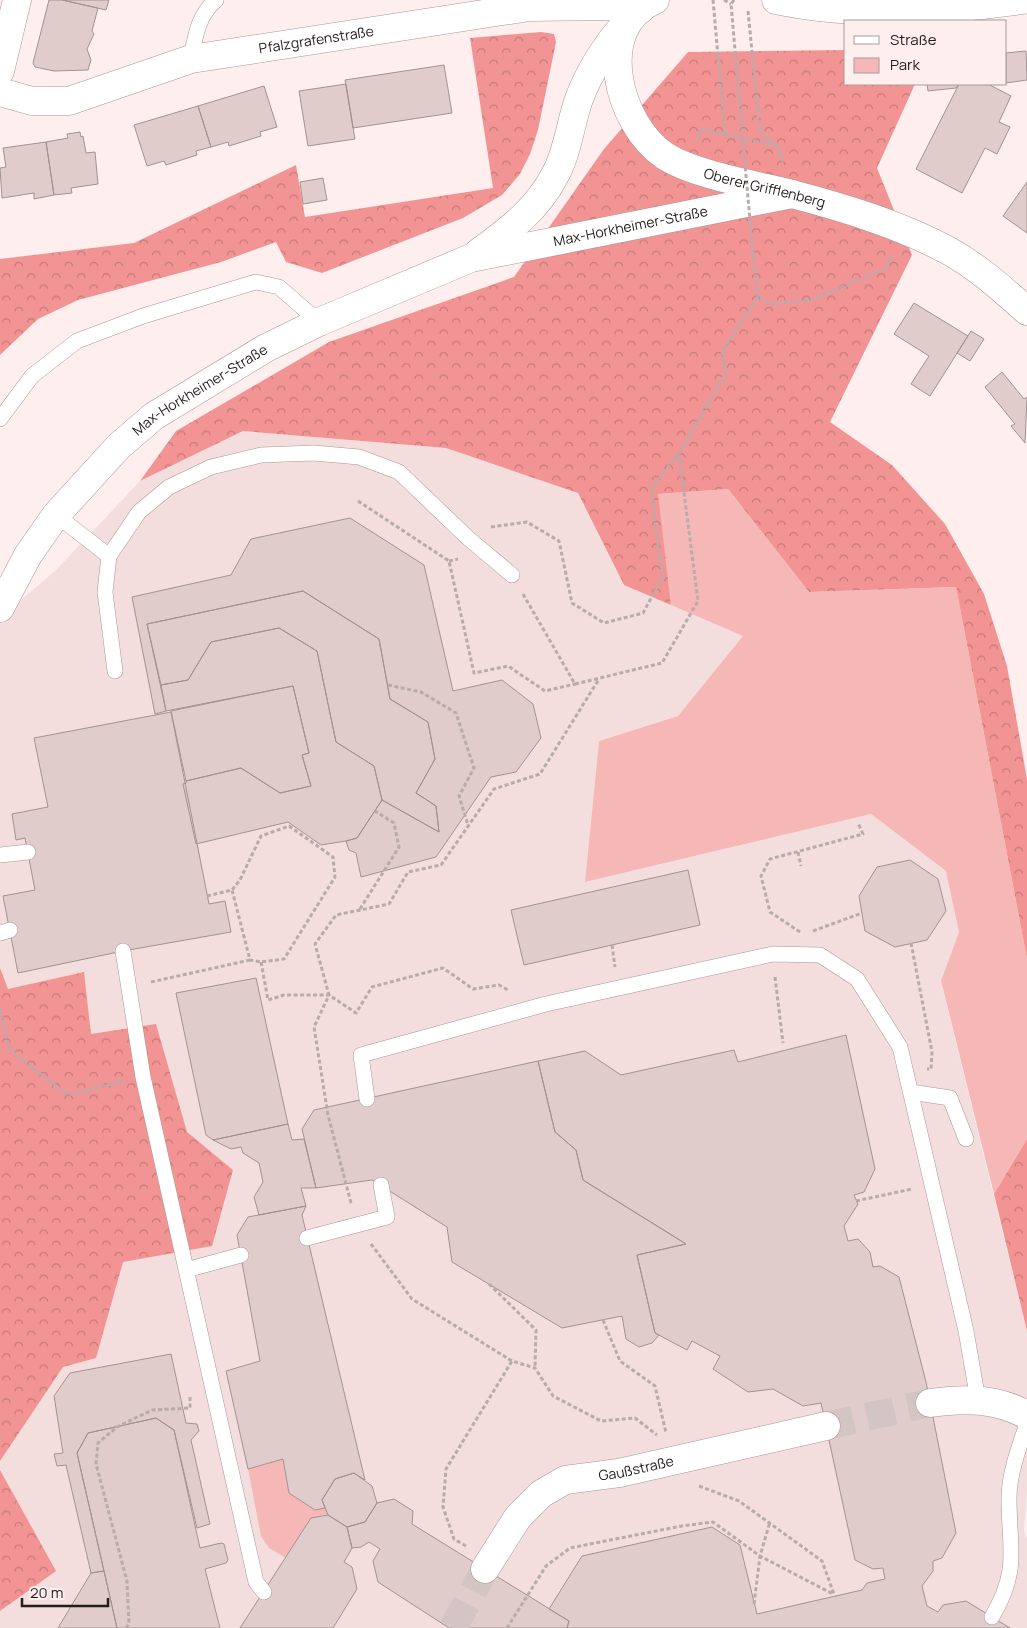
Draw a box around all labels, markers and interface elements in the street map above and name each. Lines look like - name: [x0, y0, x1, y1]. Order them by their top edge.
- legend: [844, 20, 1007, 85]
- street label: Pfalzgrafenstraße: [257, 21, 375, 57]
- text: Straße: [890, 29, 937, 50]
- text: Park: [890, 54, 920, 75]
- street label: Oberer Grifflenberg: [702, 163, 828, 212]
- street label: Max-Horkheimer-Straße: [552, 201, 709, 250]
- street label: Max-Horkheimer-Straße: [128, 339, 271, 440]
- street label: Gaußstraße: [597, 1451, 675, 1485]
- scale bar: [22, 1576, 109, 1608]
- text: 20 m: [30, 1582, 63, 1603]

